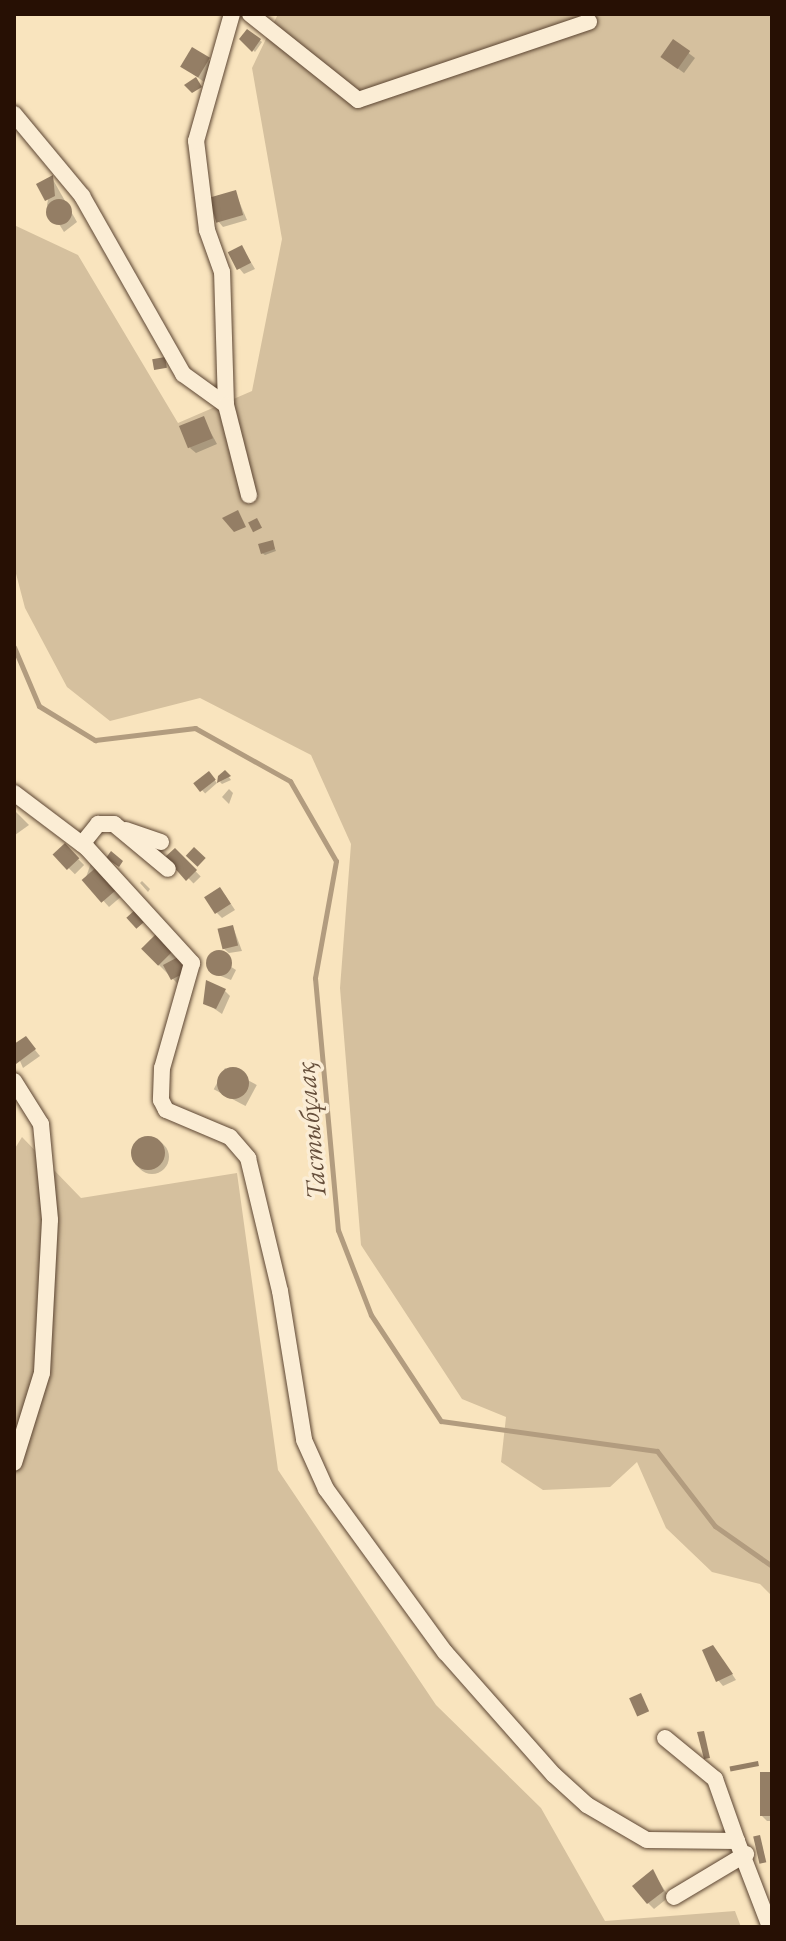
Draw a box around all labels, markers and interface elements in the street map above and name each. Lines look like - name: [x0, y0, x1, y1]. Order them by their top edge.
- water label: Тастыбұлақ: [287, 1061, 333, 1201]

